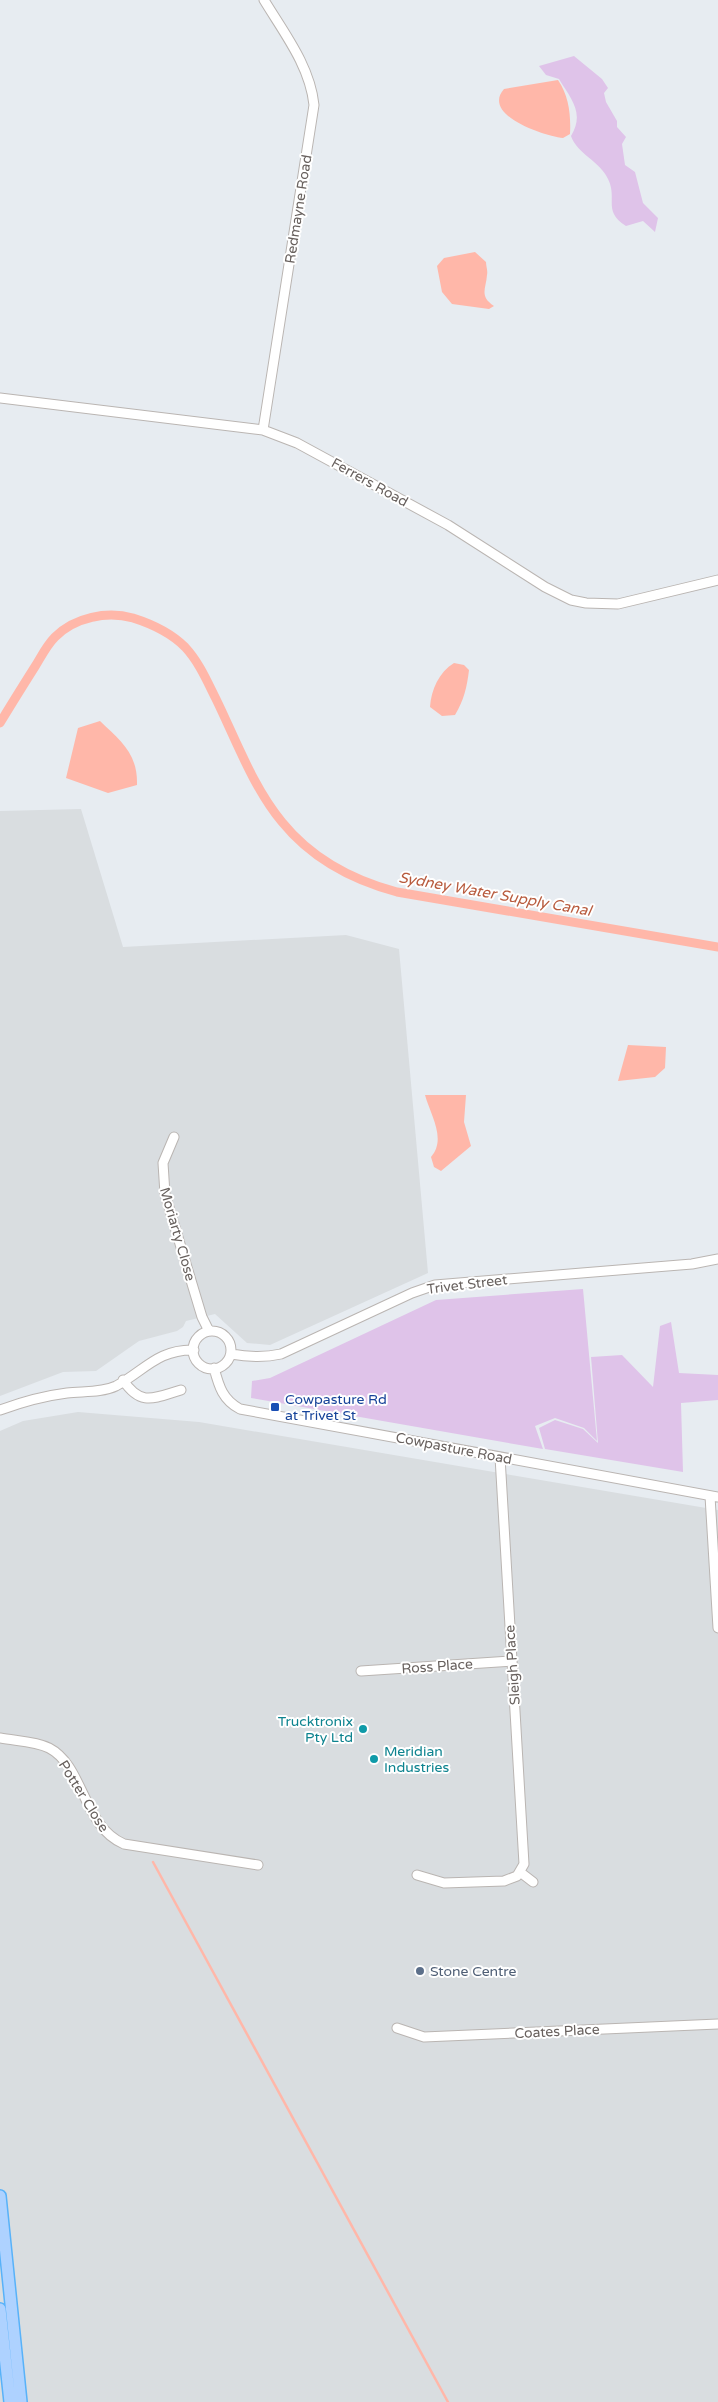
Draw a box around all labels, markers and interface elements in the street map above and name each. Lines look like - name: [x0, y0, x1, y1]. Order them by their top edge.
- street label: Redmayne Road: [281, 153, 316, 265]
- street label: Ferrers Road: [328, 454, 411, 511]
- water label: Sydney Water Supply Canal: [397, 868, 595, 920]
- street label: Moriarty Close: [156, 1185, 199, 1283]
- street label: Trivet Street: [426, 1271, 509, 1298]
- place label: Cowpasture Rd at Trivet St: [285, 1391, 387, 1424]
- marker: Cowpasture Rd at Trivet St: [269, 1401, 281, 1413]
- street label: Cowpasture Road: [394, 1429, 514, 1468]
- street label: Sleigh Place: [501, 1624, 524, 1706]
- street label: Ross Place: [401, 1656, 473, 1677]
- place label: Trucktronix Pty Ltd: [278, 1713, 353, 1746]
- marker: Trucktronix Pty Ltd: [357, 1723, 369, 1735]
- place label: Meridian Industries: [384, 1743, 450, 1776]
- marker: Meridian Industries: [368, 1753, 380, 1765]
- street label: Potter Close: [55, 1757, 112, 1835]
- place label: Stone Centre: [430, 1963, 516, 1980]
- marker: Stone Centre: [414, 1965, 426, 1977]
- street label: Coates Place: [514, 2021, 600, 2042]

